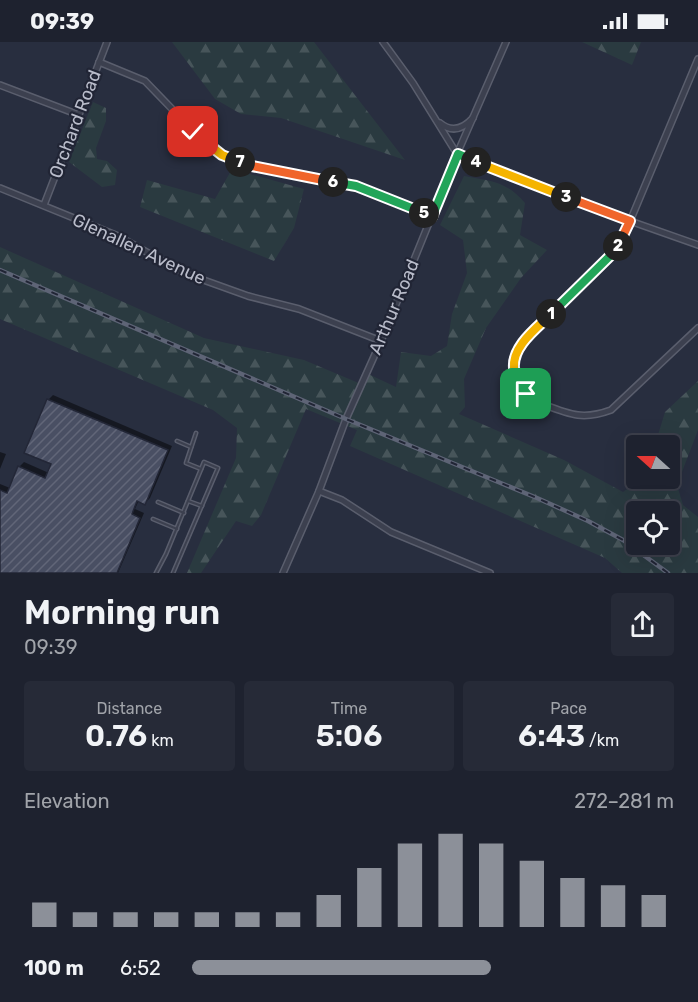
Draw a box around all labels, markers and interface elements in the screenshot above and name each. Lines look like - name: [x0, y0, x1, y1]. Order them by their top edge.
- text: 09:39: [30, 8, 94, 35]
- street label: Orchard Road: [44, 67, 106, 181]
- pin: [167, 106, 218, 157]
- icon: check: [176, 115, 209, 148]
- pin: 7: [225, 147, 255, 177]
- pin: 4: [461, 147, 491, 177]
- text: 7: [235, 152, 245, 171]
- text: 4: [471, 152, 481, 171]
- pin: 6: [318, 167, 348, 197]
- text: 6: [328, 172, 338, 191]
- pin: 3: [551, 182, 581, 212]
- text: 3: [561, 187, 571, 206]
- pin: 5: [409, 198, 439, 228]
- text: 5: [419, 203, 429, 222]
- street label: Glenallen Avenue: [69, 209, 209, 289]
- pin: 2: [603, 231, 633, 261]
- text: 2: [613, 236, 623, 255]
- street label: Arthur Road: [364, 256, 424, 358]
- pin: 1: [536, 299, 566, 329]
- text: 1: [547, 304, 555, 323]
- pin: [500, 368, 551, 419]
- icon: arrive: [509, 377, 542, 410]
- north arrow: [626, 435, 680, 489]
- map controls: [626, 435, 680, 555]
- button: locate: [626, 501, 680, 555]
- text: Morning run: [24, 593, 220, 632]
- button: share: [611, 593, 674, 656]
- text: 09:39: [24, 635, 78, 659]
- text: Distance: [97, 699, 162, 718]
- text: Time: [331, 699, 367, 718]
- text: Pace: [550, 699, 587, 718]
- text: 0.76: [85, 718, 147, 754]
- text: 5:06: [316, 718, 382, 754]
- text: 6:43: [518, 718, 585, 754]
- text: km: [147, 731, 174, 750]
- text: /km: [585, 731, 619, 750]
- text: Elevation: [24, 789, 110, 813]
- text: 272–281 m: [574, 789, 674, 813]
- text: 100 m: [24, 956, 84, 980]
- text: 6:52: [120, 956, 161, 980]

